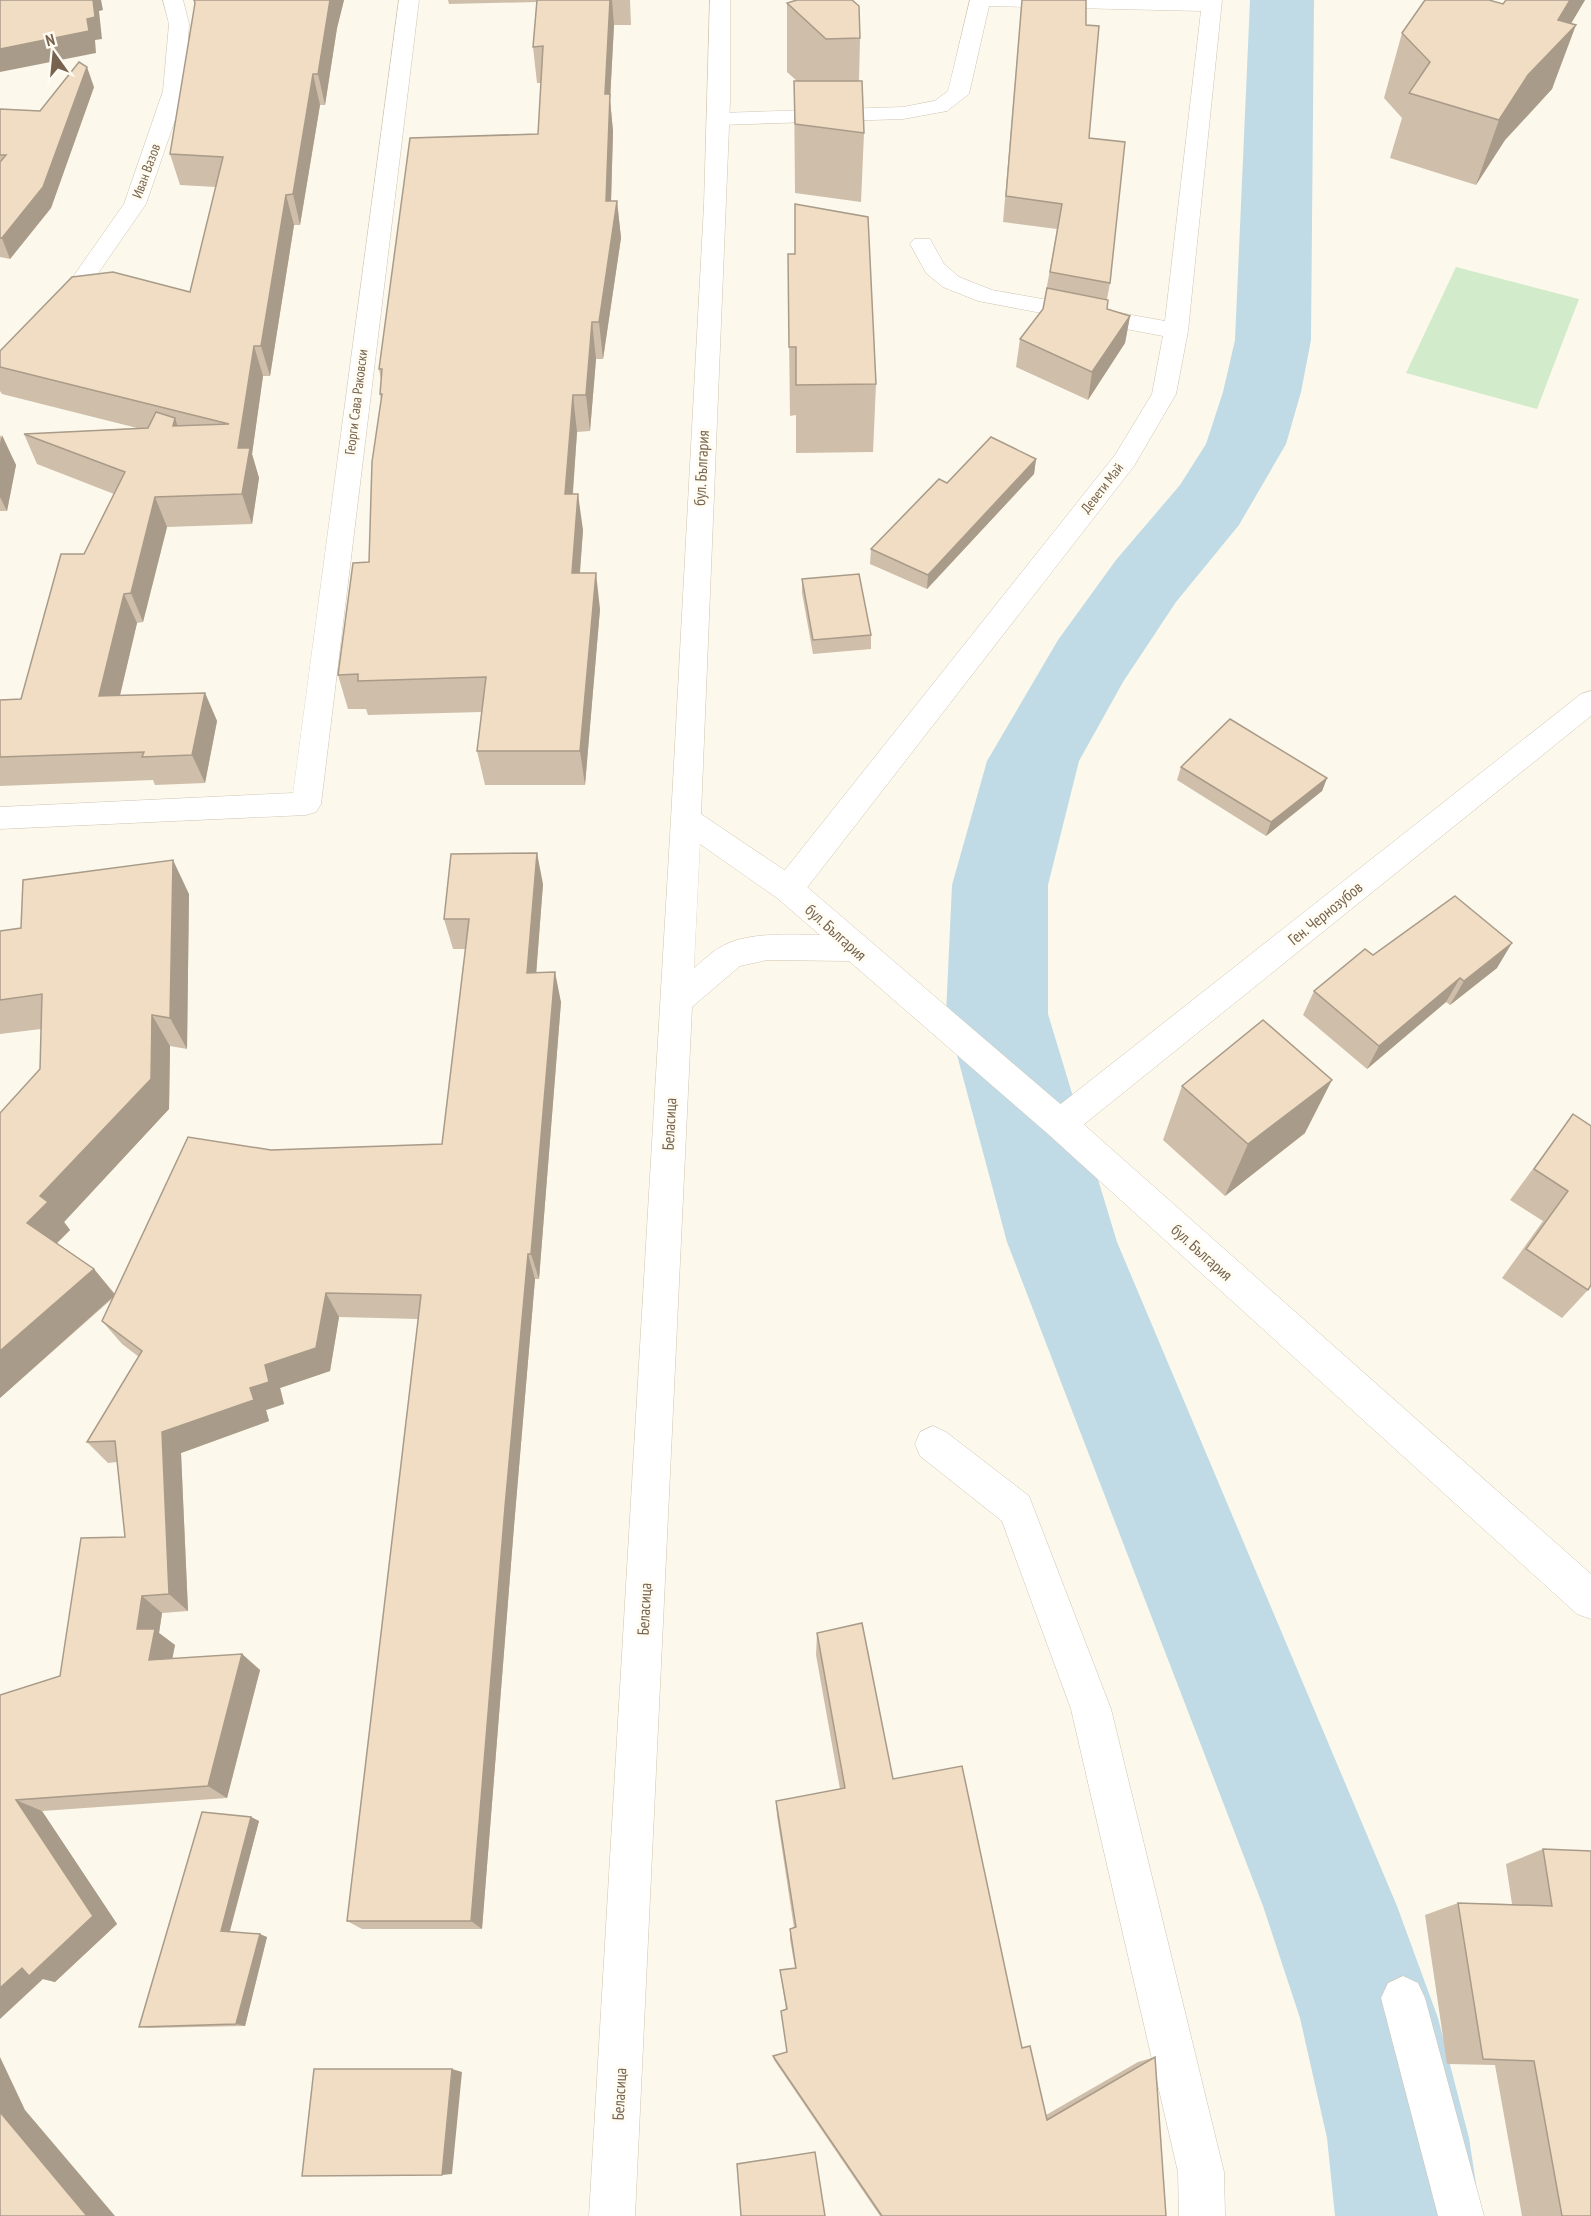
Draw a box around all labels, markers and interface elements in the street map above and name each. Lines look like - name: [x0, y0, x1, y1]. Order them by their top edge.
- north arrow: [24, 24, 84, 84]
- text: N: [43, 29, 57, 50]
- street label: Иван Вазов: [128, 141, 164, 201]
- street label: Георги Сава Раковски: [341, 348, 371, 456]
- street label: бул. България: [689, 430, 713, 506]
- street label: Девети Май: [1077, 459, 1127, 517]
- street label: Ген. Чернозубов: [1284, 877, 1366, 949]
- street label: бул. България: [801, 899, 871, 965]
- street label: Беласица: [658, 1097, 680, 1151]
- street label: бул. България: [1167, 1219, 1237, 1285]
- street label: Беласица: [633, 1582, 655, 1636]
- street label: Беласица: [608, 2067, 630, 2121]

